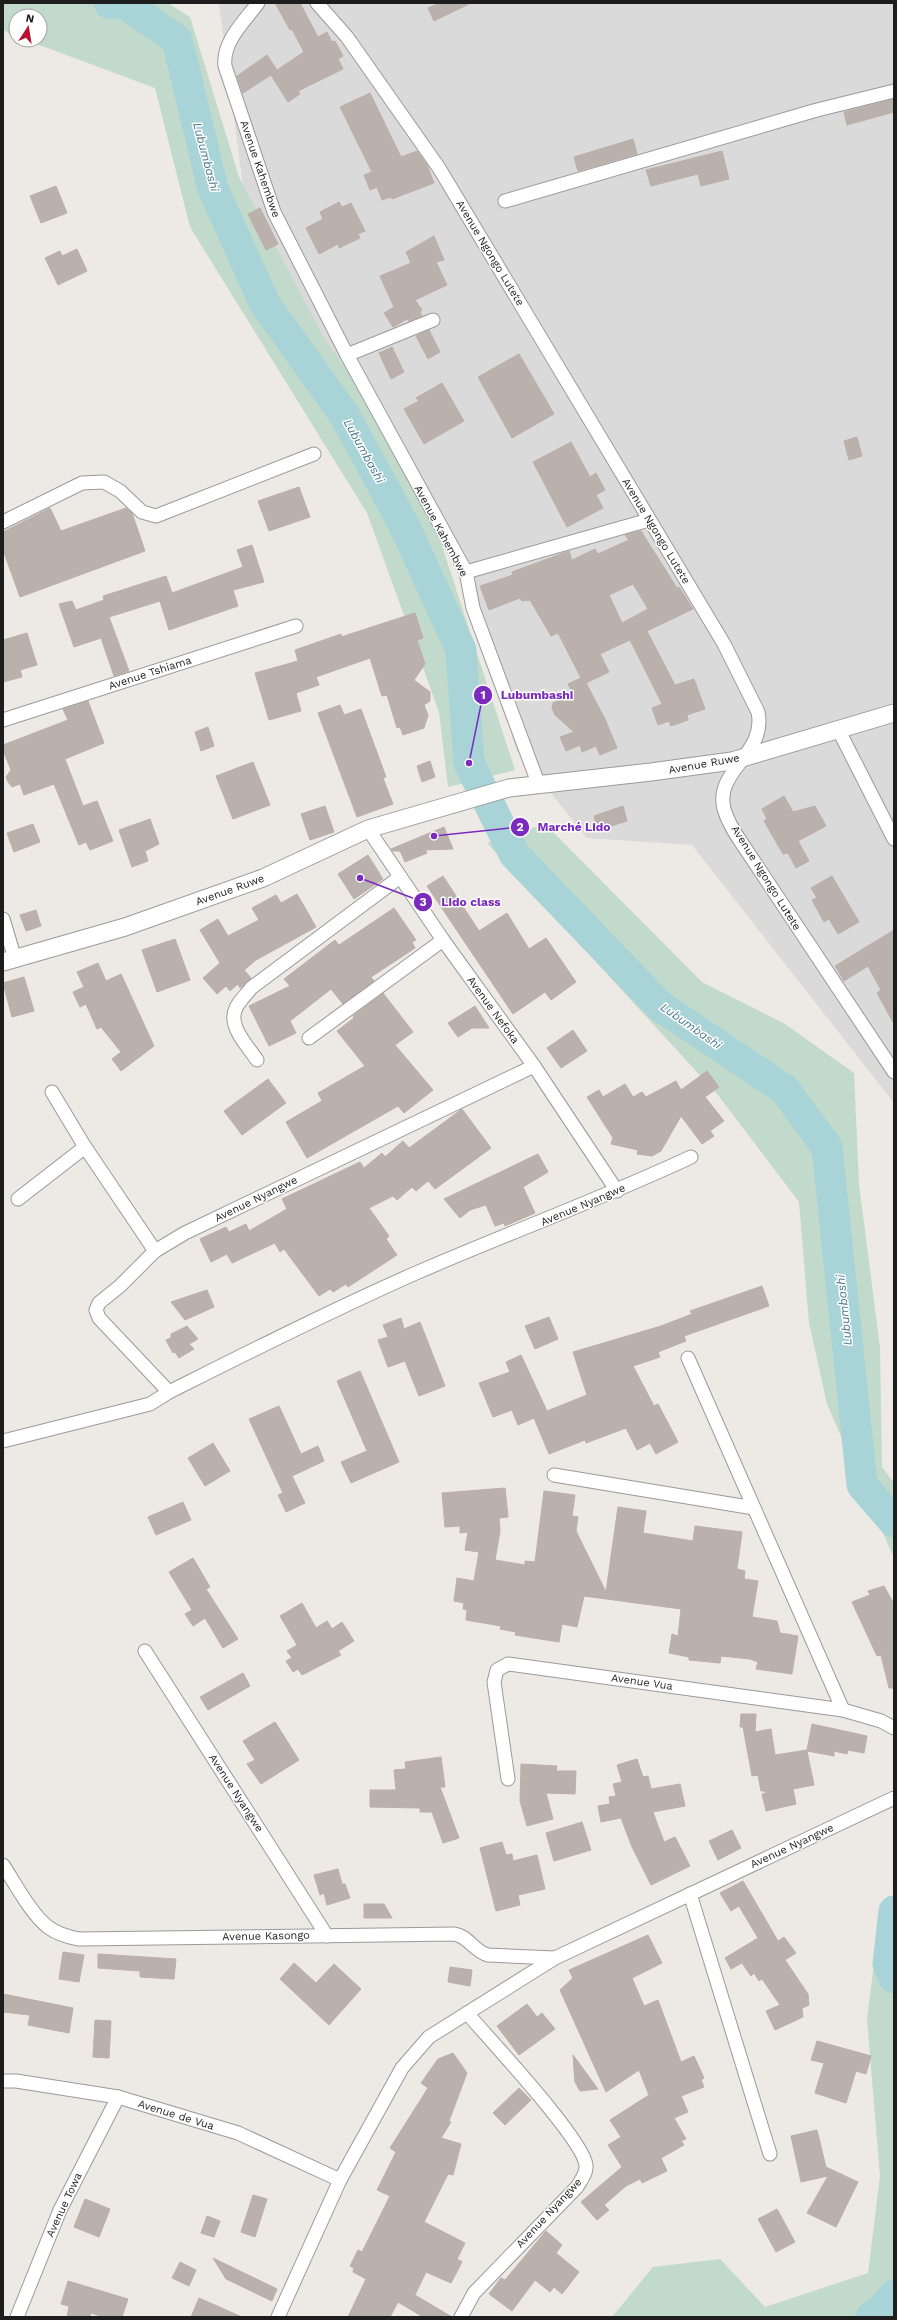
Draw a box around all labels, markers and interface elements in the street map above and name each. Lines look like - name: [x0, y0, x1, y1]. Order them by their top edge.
- north arrow: [8, 8, 48, 48]
- text: N: [25, 12, 35, 26]
- street label: Avenue Kahembwe: [237, 119, 283, 219]
- water label: Lubumbashi: [190, 121, 222, 194]
- street label: Avenue Ngongo Lutete: [453, 198, 527, 308]
- water label: Lubumbashi: [341, 417, 388, 486]
- street label: Avenue Ngongo Lutete: [619, 476, 693, 586]
- street label: Avenue Kahembwe: [411, 483, 471, 579]
- street label: Avenue Tshiama: [107, 653, 193, 693]
- callout: Lubumbashi: [473, 683, 581, 707]
- text: 1: [480, 688, 486, 702]
- text: Lubumbashi: [501, 688, 573, 702]
- street label: Avenue Ruwe: [667, 751, 741, 777]
- callout: Marché Lido: [510, 815, 619, 839]
- text: 2: [516, 820, 524, 834]
- text: Marché Lido: [538, 820, 610, 834]
- street label: Avenue Ngongo Lutete: [728, 823, 804, 933]
- street label: Avenue Ruwe: [194, 872, 266, 908]
- callout: Lido class: [413, 890, 509, 914]
- text: 3: [419, 895, 427, 909]
- text: Lido class: [441, 895, 501, 909]
- street label: Avenue Nefoka: [464, 974, 522, 1046]
- water label: Lubumbashi: [658, 1000, 725, 1053]
- street label: Avenue Nyangwe: [213, 1173, 299, 1225]
- street label: Avenue Nyangwe: [539, 1181, 627, 1229]
- water label: Lubumbashi: [833, 1273, 855, 1346]
- street label: Avenue Vua: [610, 1671, 674, 1693]
- street label: Avenue Nyangwe: [206, 1752, 266, 1834]
- street label: Avenue Nyangwe: [748, 1821, 836, 1871]
- street label: Avenue Kasongo: [222, 1929, 310, 1943]
- street label: Avenue de Vua: [136, 2097, 216, 2133]
- street label: Avenue Towa: [43, 2171, 85, 2239]
- street label: Avenue Nyangwe: [513, 2176, 585, 2250]

